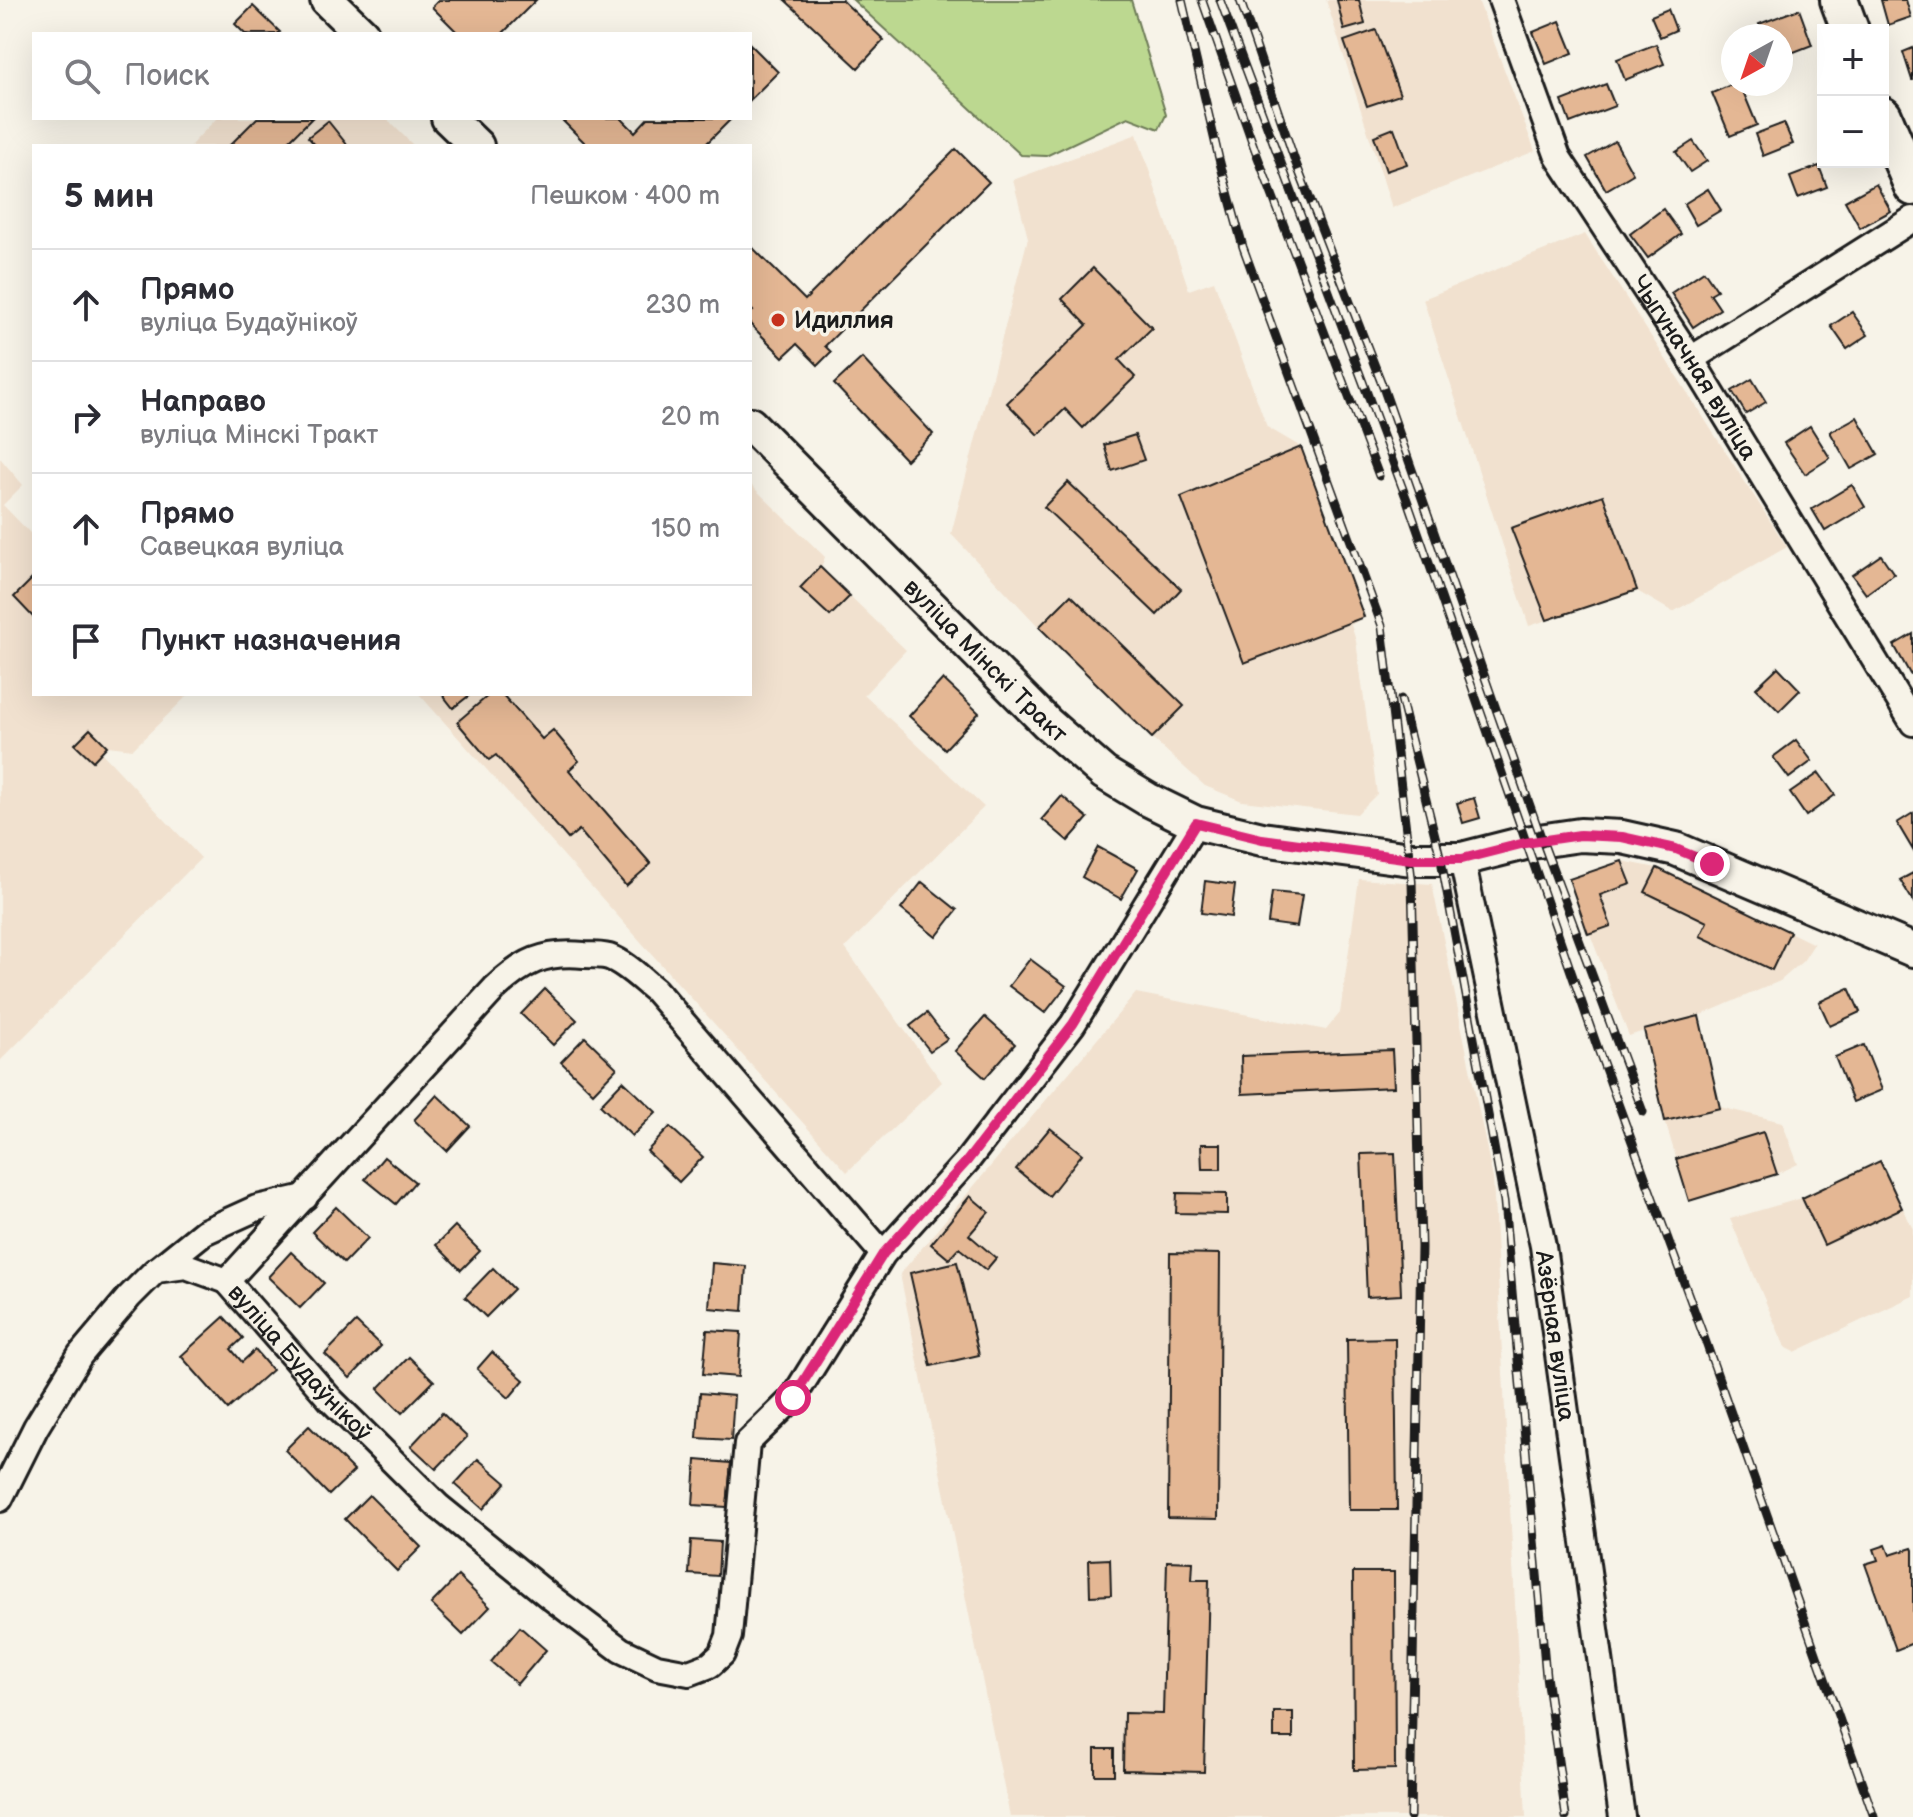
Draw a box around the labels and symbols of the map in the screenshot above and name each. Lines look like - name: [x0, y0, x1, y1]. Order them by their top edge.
- north arrow: [1721, 24, 1793, 96]
- street label: Чыгуначная вуліца: [1625, 270, 1763, 466]
- place label: Идиллия: [794, 306, 894, 335]
- marker: Идиллия: [769, 311, 787, 329]
- street label: вуліца Мінскі Тракт: [897, 573, 1073, 749]
- route end: [1694, 846, 1730, 882]
- street label: Азёрная вуліца: [1529, 1248, 1581, 1423]
- street label: вуліца Будаўнікоў: [221, 1278, 378, 1447]
- route start: [775, 1380, 811, 1416]

